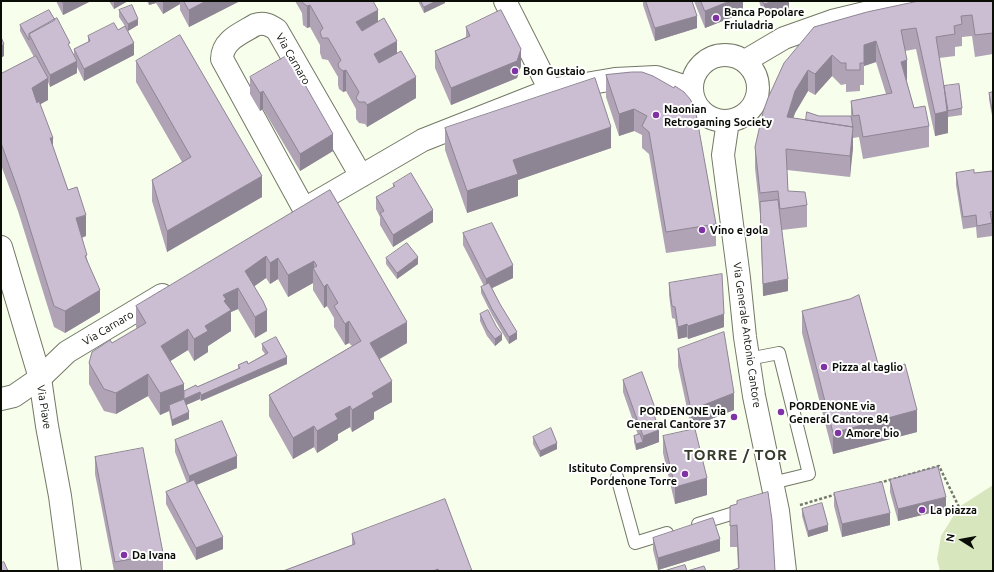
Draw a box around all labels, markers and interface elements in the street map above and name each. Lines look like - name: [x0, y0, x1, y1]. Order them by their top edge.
- place label: Banca Popolare Friuladria: [724, 5, 804, 31]
- marker: Banca Popolare Friuladria: [711, 13, 721, 23]
- street label: Via Carnaro: [273, 31, 313, 87]
- place label: Bon Gustaio: [523, 64, 585, 78]
- marker: Bon Gustaio: [510, 66, 520, 76]
- place label: Naonian Retrogaming Society: [664, 102, 772, 128]
- marker: Naonian Retrogaming Society: [651, 110, 661, 120]
- place label: Vino e gola: [710, 223, 768, 237]
- marker: Vino e gola: [697, 225, 707, 235]
- street label: Via Generale Antonio Cantore: [730, 261, 764, 409]
- street label: Via Carnaro: [80, 308, 136, 348]
- place label: Pizza al taglio: [832, 360, 903, 374]
- marker: Pizza al taglio: [819, 362, 829, 372]
- street label: Via Piave: [34, 384, 54, 430]
- place label: PORDENONE via General Cantore 84: [789, 399, 889, 425]
- place label: PORDENONE via General Cantore 37: [626, 404, 726, 430]
- marker: PORDENONE via General Cantore 84: [776, 407, 786, 417]
- marker: PORDENONE via General Cantore 37: [729, 412, 739, 422]
- place label: Amore bio: [846, 426, 899, 440]
- marker: Amore bio: [833, 428, 843, 438]
- district label: TORRE / TOR: [684, 446, 788, 464]
- place label: Istituto Comprensivo Pordenone Torre: [568, 461, 677, 487]
- marker: Istituto Comprensivo Pordenone Torre: [680, 469, 690, 479]
- place label: La piazza: [930, 503, 977, 517]
- marker: La piazza: [917, 505, 927, 515]
- north arrow: [942, 520, 982, 560]
- text: N: [944, 533, 957, 543]
- place label: Da Ivana: [132, 548, 176, 562]
- marker: Da Ivana: [119, 550, 129, 560]

